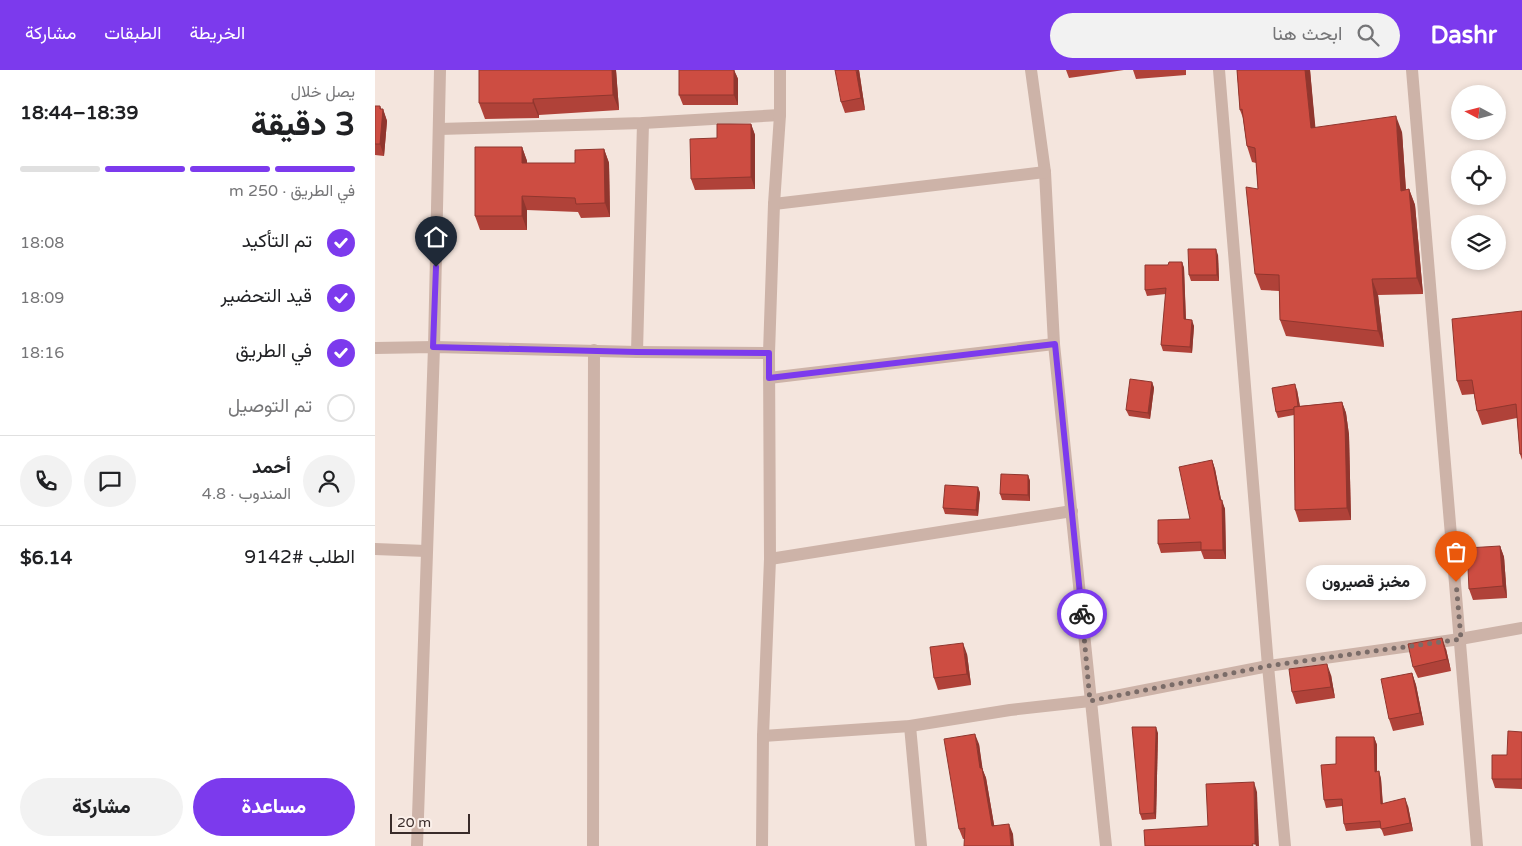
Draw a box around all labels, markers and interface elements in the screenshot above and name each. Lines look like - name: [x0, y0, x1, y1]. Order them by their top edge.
- search box: [1050, 13, 1400, 58]
- icon: search: [1354, 21, 1382, 49]
- text: Dashr: [1430, 21, 1497, 50]
- text: مشاركة: [25, 22, 76, 44]
- text: الطبقات: [104, 22, 161, 44]
- text: الخريطة: [189, 22, 245, 44]
- text: ابحث هنا: [1272, 23, 1342, 45]
- text: يصل خلال: [291, 82, 355, 102]
- north arrow: [1451, 85, 1506, 140]
- map controls: [1451, 85, 1506, 270]
- text: 18:39–18:44: [20, 102, 138, 124]
- text: 3 دقيقة: [251, 106, 355, 144]
- button: locate: [1451, 150, 1506, 205]
- text: في الطريق · 250 m: [229, 181, 355, 201]
- button: layers: [1451, 215, 1506, 270]
- pin: [415, 216, 457, 267]
- icon: home: [422, 223, 450, 251]
- icon: check: [327, 229, 355, 257]
- text: تم التأكيد: [242, 230, 312, 252]
- text: 18:08: [20, 233, 64, 253]
- icon: check: [327, 284, 355, 312]
- text: قيد التحضير: [221, 285, 312, 307]
- text: 18:09: [20, 288, 64, 308]
- icon: check: [327, 339, 355, 367]
- text: في الطريق: [235, 340, 312, 362]
- text: 18:16: [20, 343, 64, 363]
- text: تم التوصيل: [228, 395, 312, 417]
- button: phone: [20, 455, 72, 507]
- button: chat: [84, 455, 136, 507]
- button: person: [303, 455, 355, 507]
- text: أحمد: [252, 456, 291, 478]
- text: المندوب · 4.8: [202, 484, 291, 504]
- pin: [1435, 531, 1477, 582]
- icon: bag: [1442, 538, 1470, 566]
- text: الطلب #9142: [244, 546, 355, 568]
- text: $6.14: [20, 547, 72, 569]
- callout: مخبز قصيرون: [1306, 564, 1426, 600]
- text: مخبز قصيرون: [1322, 572, 1410, 592]
- courier: [1057, 589, 1107, 639]
- icon: bike: [1068, 600, 1096, 628]
- button: مشاركة: [20, 778, 183, 836]
- button: مساعدة: [193, 778, 355, 836]
- scale bar: [390, 811, 470, 834]
- text: 20 m: [397, 814, 431, 831]

